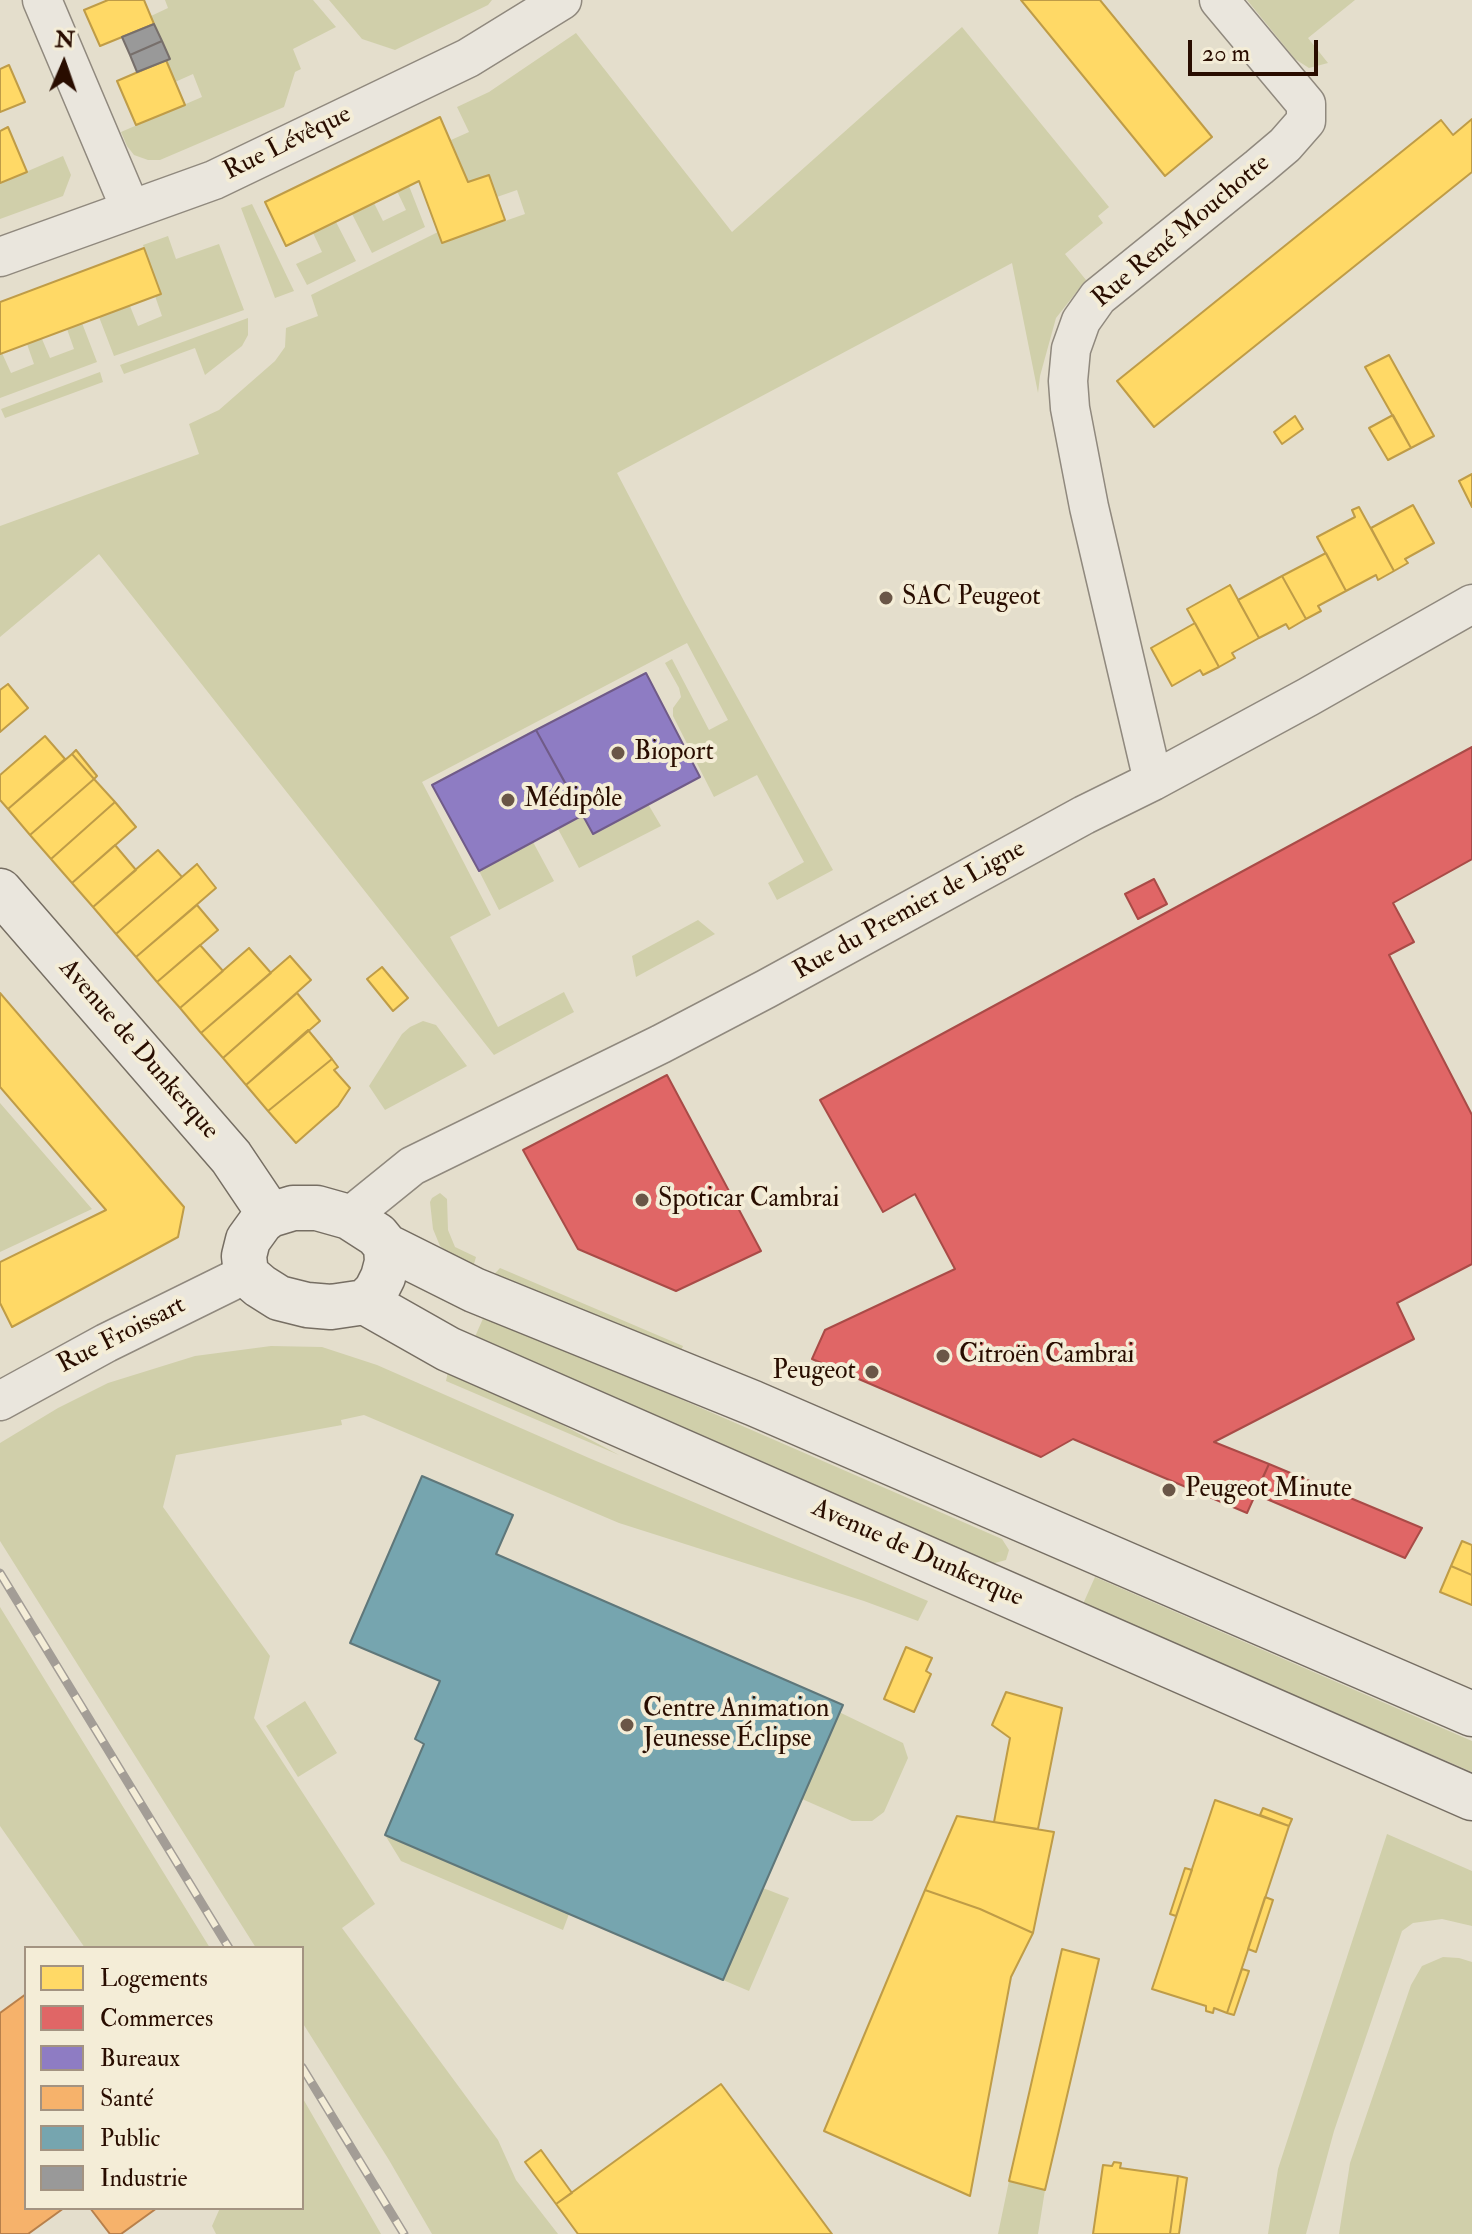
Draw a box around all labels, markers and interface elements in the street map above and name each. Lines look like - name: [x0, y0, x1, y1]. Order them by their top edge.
- north arrow: [24, 24, 104, 104]
- scale bar: [1192, 24, 1322, 74]
- text: N: [54, 26, 75, 54]
- text: 20 m: [1202, 38, 1250, 69]
- street label: Rue Lévêque: [219, 100, 357, 188]
- street label: Rue René Mouchotte: [1087, 149, 1277, 315]
- place label: SAC Peugeot: [902, 582, 1041, 614]
- marker: SAC Peugeot: [877, 589, 895, 607]
- place label: Bioport: [634, 737, 714, 769]
- marker: Bioport: [609, 744, 627, 762]
- place label: Médipôle: [524, 784, 622, 816]
- marker: Médipôle: [499, 791, 517, 809]
- street label: Rue du Premier de Ligne: [789, 834, 1031, 988]
- street label: Avenue de Dunkerque: [51, 954, 225, 1146]
- place label: Spoticar Cambrai: [658, 1184, 839, 1216]
- marker: Spoticar Cambrai: [633, 1191, 651, 1209]
- street label: Rue Froissart: [53, 1290, 191, 1382]
- place label: Citroën Cambrai: [959, 1340, 1135, 1372]
- marker: Citroën Cambrai: [934, 1347, 952, 1365]
- place label: Peugeot: [773, 1356, 856, 1388]
- marker: Peugeot: [863, 1363, 881, 1381]
- place label: Peugeot Minute: [1185, 1474, 1352, 1506]
- marker: Peugeot Minute: [1160, 1481, 1178, 1499]
- street label: Avenue de Dunkerque: [806, 1493, 1028, 1615]
- place label: Centre Animation Jeunesse Éclipse: [643, 1694, 829, 1756]
- marker: Centre Animation Jeunesse Éclipse: [618, 1716, 636, 1734]
- legend: [24, 1946, 304, 2210]
- text: Logements: [100, 1963, 208, 1994]
- text: Commerces: [100, 2003, 213, 2034]
- text: Bureaux: [100, 2043, 180, 2074]
- text: Santé: [100, 2083, 153, 2114]
- text: Public: [100, 2123, 160, 2154]
- text: Industrie: [100, 2163, 188, 2194]

